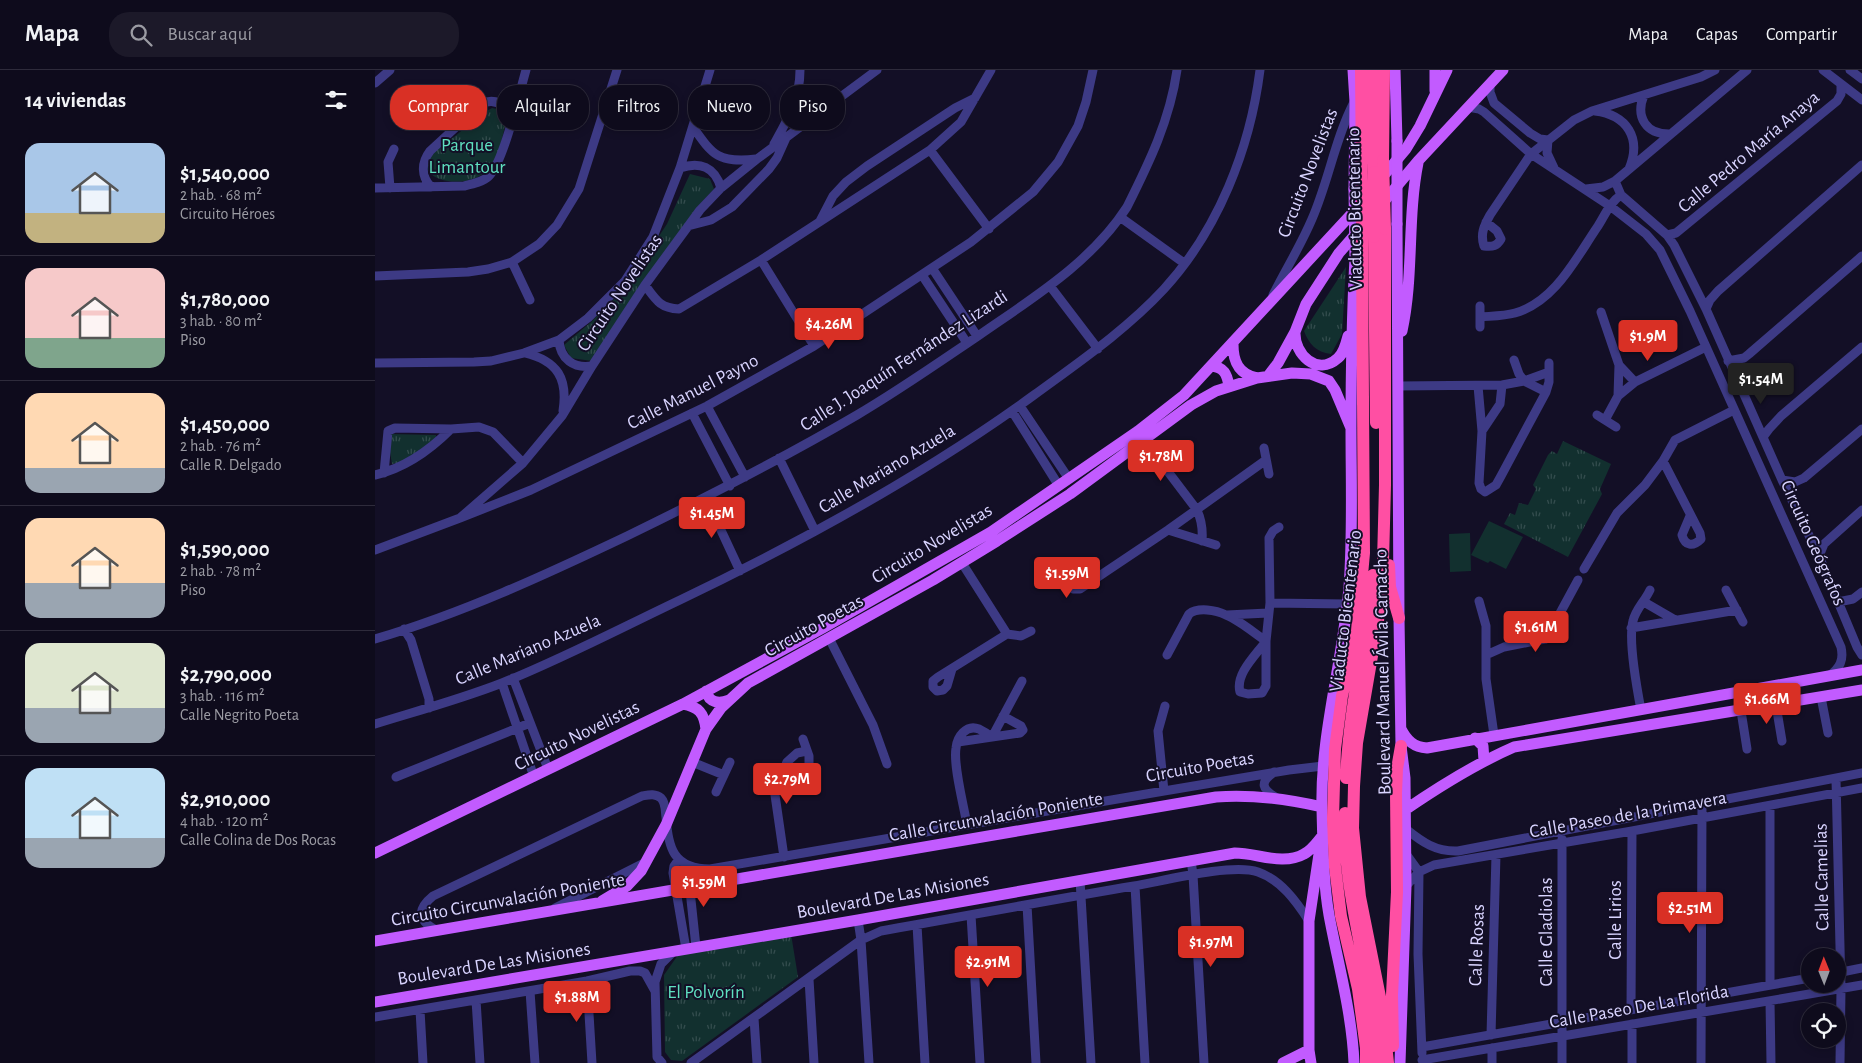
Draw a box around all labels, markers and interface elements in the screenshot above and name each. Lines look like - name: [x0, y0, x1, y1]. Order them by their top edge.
- search box: [109, 12, 459, 57]
- icon: search: [127, 21, 155, 49]
- text: Mapa: [25, 22, 79, 46]
- text: Buscar aquí: [167, 25, 252, 44]
- text: Mapa: [1628, 26, 1668, 44]
- text: Capas: [1696, 26, 1738, 44]
- text: Compartir: [1766, 26, 1837, 44]
- chip: Comprar: [390, 85, 487, 130]
- chip: Alquilar: [497, 85, 589, 130]
- chip: Filtros: [599, 85, 678, 130]
- chip: Nuevo: [688, 85, 770, 130]
- chip: Piso: [780, 85, 845, 130]
- icon: filters: [322, 86, 350, 114]
- street label: Calle Pedro María Anaya: [1675, 87, 1823, 216]
- text: 14 viviendas: [25, 90, 126, 111]
- street label: Circuito Novelistas: [1275, 106, 1341, 240]
- street label: Viaducto Bicentenario: [1344, 127, 1366, 291]
- park label: Parque Limantour: [429, 136, 505, 177]
- icon: home: [65, 163, 125, 223]
- text: $1,540,000: [180, 163, 270, 184]
- text: 2 hab. · 68 m²: [180, 187, 262, 203]
- text: Circuito Héroes: [180, 206, 275, 222]
- street label: Circuito Novelistas: [574, 231, 666, 355]
- street label: Calle J. Joaquín Fernández Lizardi: [797, 287, 1011, 435]
- icon: home: [65, 288, 125, 348]
- text: $1,780,000: [180, 289, 270, 310]
- pin: $4.26M: [788, 308, 870, 350]
- text: 3 hab. · 80 m²: [180, 313, 262, 329]
- text: $4.26M: [806, 316, 852, 332]
- pin: $1.9M: [1613, 320, 1683, 362]
- text: $1.9M: [1629, 328, 1667, 344]
- text: Piso: [180, 332, 206, 348]
- street label: Calle Manuel Payno: [624, 351, 762, 433]
- pin: $1.54M: [1720, 362, 1802, 405]
- text: $1.54M: [1739, 371, 1783, 387]
- icon: home: [65, 413, 125, 473]
- text: $1,450,000: [180, 414, 270, 435]
- street label: Calle Mariano Azuela: [815, 421, 959, 517]
- text: 2 hab. · 76 m²: [180, 438, 261, 454]
- pin: $1.78M: [1120, 440, 1202, 482]
- text: $1.78M: [1139, 448, 1183, 464]
- text: Calle R. Delgado: [180, 457, 282, 473]
- street label: Circuito Geógrafos: [1777, 477, 1849, 609]
- pin: $1.45M: [671, 496, 753, 539]
- street label: Circuito Novelistas: [868, 501, 996, 587]
- text: $1.45M: [690, 505, 734, 521]
- street label: Viaducto Bicentenario: [1327, 529, 1365, 693]
- icon: home: [65, 538, 125, 598]
- text: $1,590,000: [180, 539, 270, 560]
- street label: Boulevard Manuel Ávila Camacho: [1369, 549, 1395, 795]
- pin: $1.59M: [1026, 556, 1108, 599]
- text: 2 hab. · 78 m²: [180, 563, 261, 579]
- text: $1.59M: [1045, 565, 1089, 581]
- text: Piso: [180, 582, 206, 598]
- street label: Circuito Poetas: [762, 591, 866, 661]
- pin: $1.61M: [1495, 610, 1577, 653]
- street label: Calle Mariano Azuela: [453, 611, 604, 689]
- text: $1.61M: [1515, 619, 1557, 635]
- icon: home: [65, 663, 125, 723]
- text: $2,790,000: [180, 664, 272, 685]
- pin: $1.66M: [1726, 682, 1808, 725]
- text: 3 hab. · 116 m²: [180, 688, 265, 704]
- text: $1.66M: [1745, 691, 1789, 707]
- street label: Circuito Novelistas: [511, 697, 643, 775]
- text: Calle Negrito Poeta: [180, 707, 299, 723]
- street label: Circuito Poetas: [1144, 748, 1256, 786]
- pin: $2.79M: [746, 762, 828, 805]
- text: $2.79M: [764, 771, 810, 787]
- icon: home: [65, 788, 125, 848]
- street label: Calle Paseo de la Primavera: [1528, 788, 1728, 842]
- text: $2,910,000: [180, 789, 270, 810]
- street label: Calle Circunvalación Poniente: [888, 789, 1104, 845]
- text: 4 hab. · 120 m²: [180, 813, 268, 829]
- street label: Calle Camelias: [1812, 823, 1832, 931]
- text: Calle Colina de Dos Rocas: [180, 832, 336, 848]
- pin: $1.59M: [663, 866, 745, 908]
- street label: Circuito Circunvalación Poniente: [390, 870, 626, 930]
- street label: Boulevard De Las Misiones: [795, 870, 991, 922]
- text: $1.59M: [682, 874, 726, 890]
- street label: Calle Gladiolas: [1537, 878, 1556, 986]
- street label: Calle Lirios: [1606, 880, 1625, 960]
- pin: $2.51M: [1649, 892, 1731, 934]
- text: $2.51M: [1668, 900, 1712, 916]
- street label: Calle Rosas: [1466, 904, 1488, 986]
- pin: $1.97M: [1170, 926, 1252, 968]
- text: $1.97M: [1189, 934, 1233, 950]
- street label: Boulevard De Las Misiones: [396, 939, 592, 989]
- pin: $2.91M: [947, 946, 1029, 988]
- north arrow: [1801, 948, 1846, 992]
- map controls: [1801, 948, 1846, 1048]
- text: $2.91M: [966, 954, 1010, 970]
- pin: $1.88M: [536, 980, 618, 1023]
- street label: Calle Paseo De La Florida: [1548, 982, 1730, 1032]
- park label: El Polvorín: [667, 983, 745, 1002]
- text: $1.88M: [554, 989, 600, 1005]
- button: locate: [1801, 1003, 1846, 1048]

